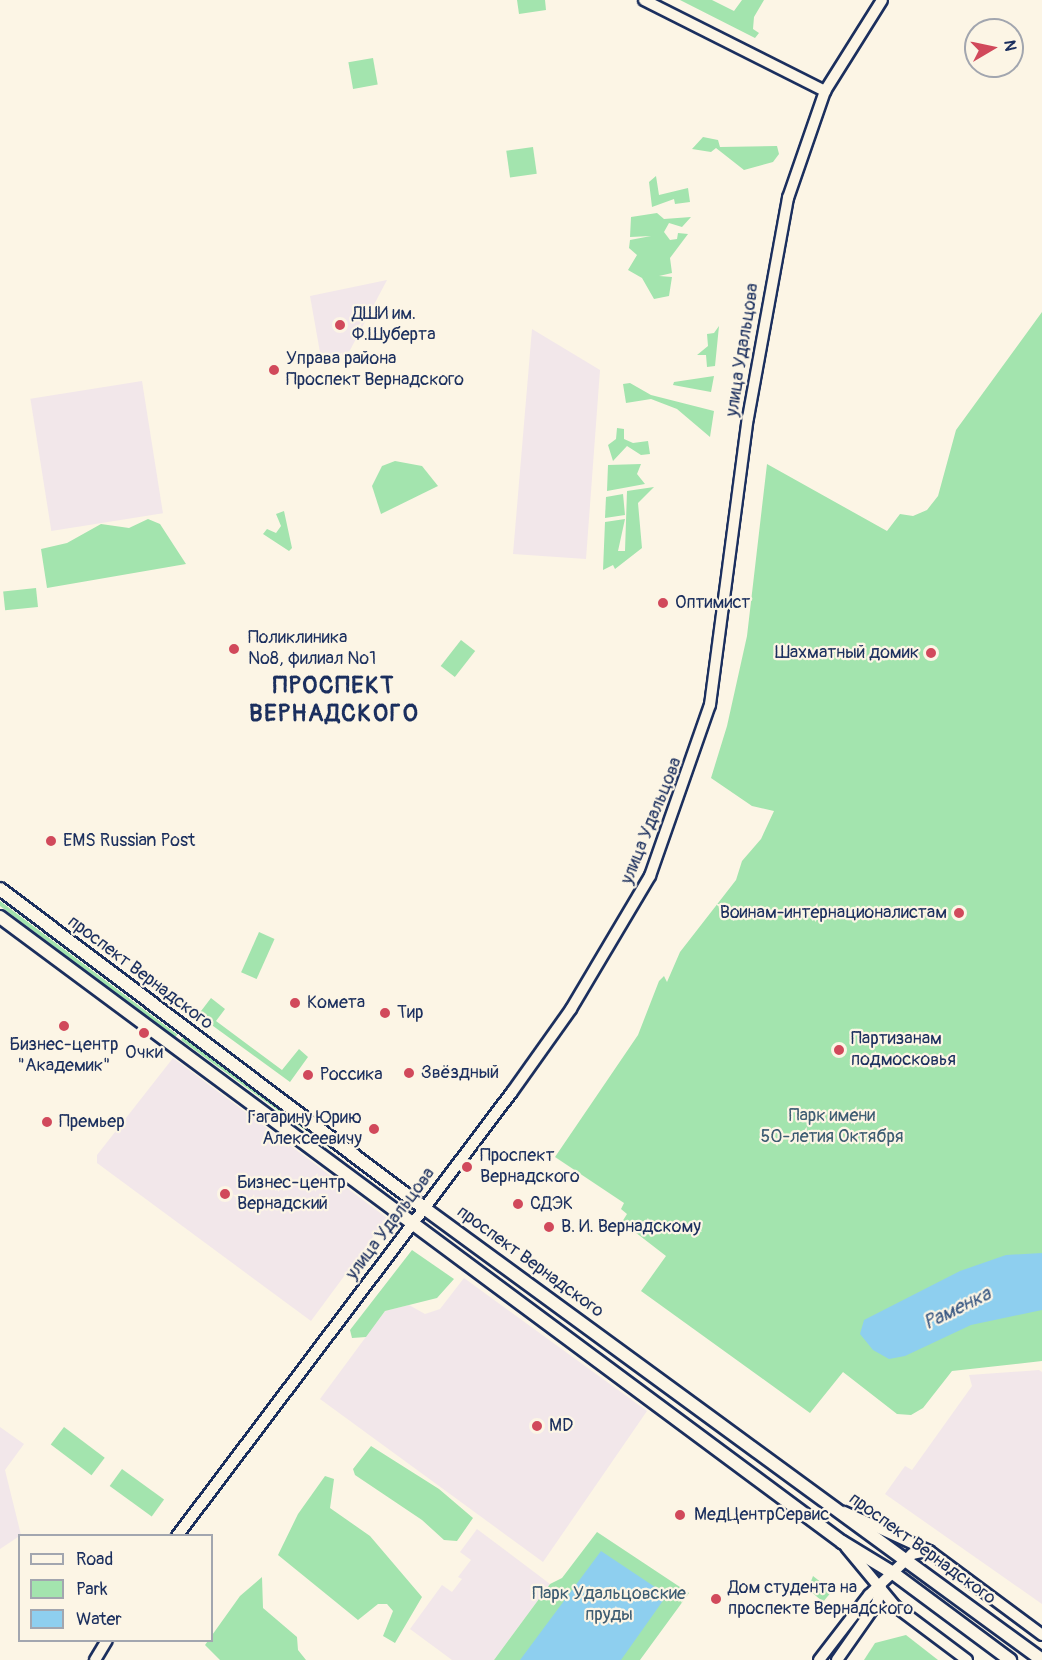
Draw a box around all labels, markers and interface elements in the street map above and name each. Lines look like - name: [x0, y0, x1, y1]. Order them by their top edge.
- north arrow: [964, 18, 1024, 78]
- text: N: [999, 39, 1021, 52]
- street label: улица Удальцова: [722, 282, 764, 418]
- place label: ДШИ им. Ф.Шуберта: [352, 304, 436, 346]
- marker: ДШИ им. Ф.Шуберта: [333, 318, 347, 332]
- place label: Управа района Проспект Вернадского: [286, 349, 464, 392]
- marker: Управа района Проспект Вернадского: [267, 363, 281, 377]
- place label: Оптимист: [675, 592, 750, 614]
- marker: Оптимист: [656, 596, 670, 610]
- place label: Поликлиника №8, филиал №1: [248, 628, 376, 670]
- marker: Поликлиника №8, филиал №1: [225, 640, 243, 658]
- place label: Шахматный домик: [775, 642, 919, 664]
- marker: Шахматный домик: [924, 646, 938, 660]
- district label: ПРОСПЕКТ ВЕРНАДСКОГО: [249, 672, 419, 728]
- street label: улица Удальцова: [617, 755, 687, 887]
- place label: EMS Russian Post: [63, 830, 195, 852]
- marker: EMS Russian Post: [44, 834, 58, 848]
- place label: Воинам-интернационалистам: [720, 902, 947, 924]
- marker: Воинам-интернационалистам: [952, 906, 966, 920]
- street label: проспект Вернадского: [63, 911, 217, 1035]
- place label: Комета: [307, 992, 365, 1014]
- marker: Комета: [288, 996, 302, 1010]
- place label: Тир: [397, 1002, 423, 1024]
- marker: Тир: [378, 1006, 392, 1020]
- marker: Бизнес-центр "Академик": [57, 1019, 71, 1033]
- marker: Очки: [137, 1026, 151, 1040]
- place label: Партизанам подмосковья: [851, 1029, 956, 1072]
- place label: Бизнес-центр "Академик": [10, 1035, 118, 1078]
- place label: Очки: [125, 1042, 163, 1064]
- marker: Партизанам подмосковья: [832, 1043, 846, 1057]
- place label: Звёздный: [421, 1062, 499, 1084]
- place label: Россика: [320, 1064, 383, 1086]
- marker: Звёздный: [402, 1066, 416, 1080]
- marker: Россика: [301, 1068, 315, 1082]
- park label: Парк имени 50-летия Октября: [761, 1106, 903, 1148]
- place label: Гагарину Юрию Алексеевичу: [247, 1108, 362, 1150]
- place label: Премьер: [59, 1111, 125, 1133]
- marker: Премьер: [40, 1115, 54, 1129]
- marker: Гагарину Юрию Алексеевичу: [367, 1122, 381, 1136]
- place label: Проспект Вернадского: [480, 1146, 580, 1188]
- marker: Проспект Вернадского: [458, 1158, 476, 1176]
- street label: улица Удальцова: [342, 1164, 440, 1284]
- place label: Бизнес-центр Вернадский: [237, 1173, 346, 1216]
- marker: Бизнес-центр Вернадский: [218, 1187, 232, 1201]
- place label: СДЭК: [530, 1193, 573, 1215]
- marker: СДЭК: [511, 1197, 525, 1211]
- street label: проспект Вернадского: [452, 1201, 608, 1323]
- place label: В. И. Вернадскому: [561, 1216, 701, 1238]
- marker: В. И. Вернадскому: [542, 1220, 556, 1234]
- water label: Раменка: [919, 1281, 995, 1335]
- place label: MD: [549, 1415, 573, 1437]
- marker: MD: [530, 1419, 544, 1433]
- street label: проспект Вернадского: [844, 1488, 1000, 1610]
- place label: МедЦентрСервис: [694, 1504, 829, 1526]
- marker: МедЦентрСервис: [671, 1506, 689, 1524]
- legend: [18, 1534, 213, 1642]
- text: Road: [76, 1548, 113, 1571]
- text: Park: [76, 1578, 108, 1601]
- place label: Дом студента на проспекте Вернадского: [728, 1578, 913, 1620]
- park label: Парк Удальцовские пруды: [532, 1584, 686, 1626]
- marker: Дом студента на проспекте Вернадского: [709, 1592, 723, 1606]
- text: Water: [76, 1608, 122, 1631]

